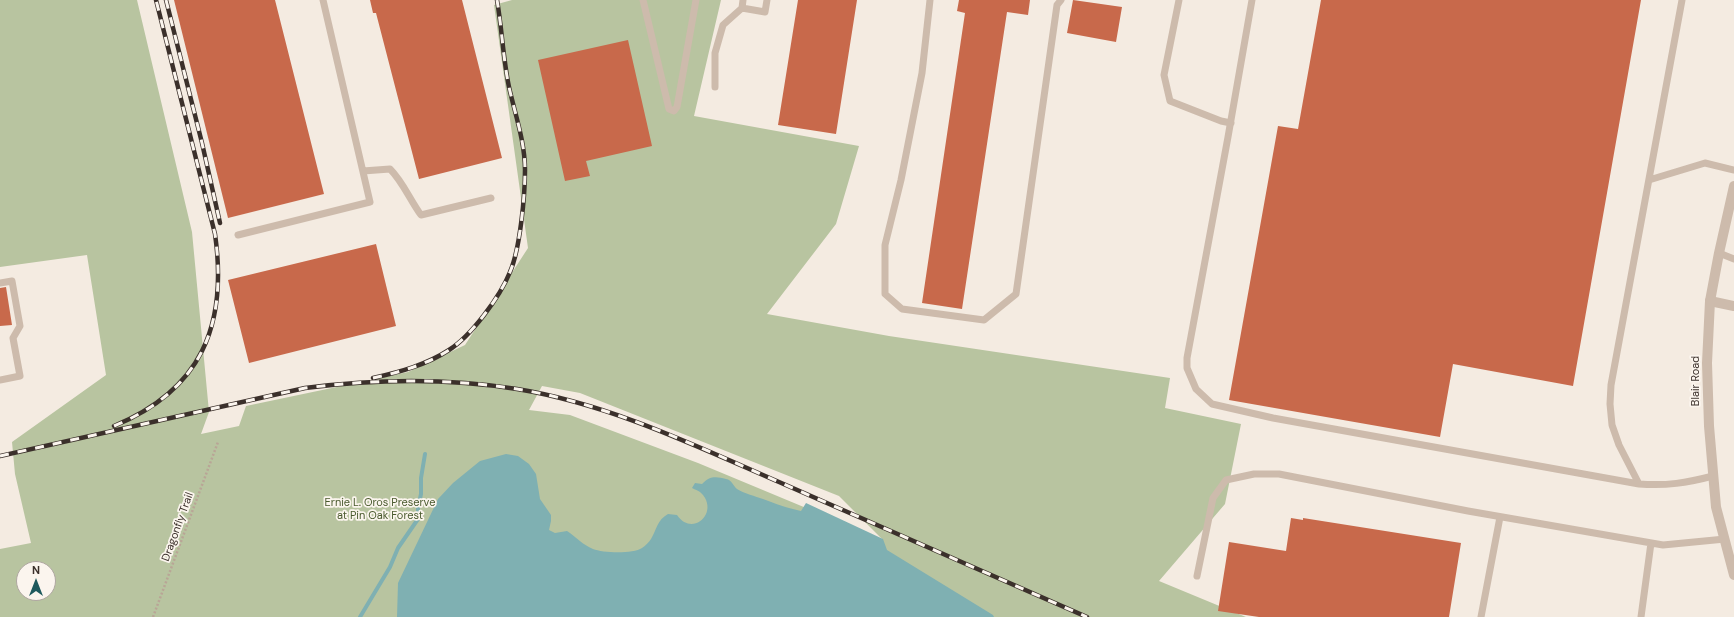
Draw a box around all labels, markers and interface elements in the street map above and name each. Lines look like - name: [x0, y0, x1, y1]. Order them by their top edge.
- street label: Blair Road: [1689, 356, 1703, 406]
- street label: Dragonfly Trail: [159, 491, 197, 563]
- park label: Ernie L. Oros Preserve at Pin Oak Forest: [325, 496, 435, 522]
- north arrow: [16, 561, 56, 601]
- text: N: [32, 563, 40, 577]

